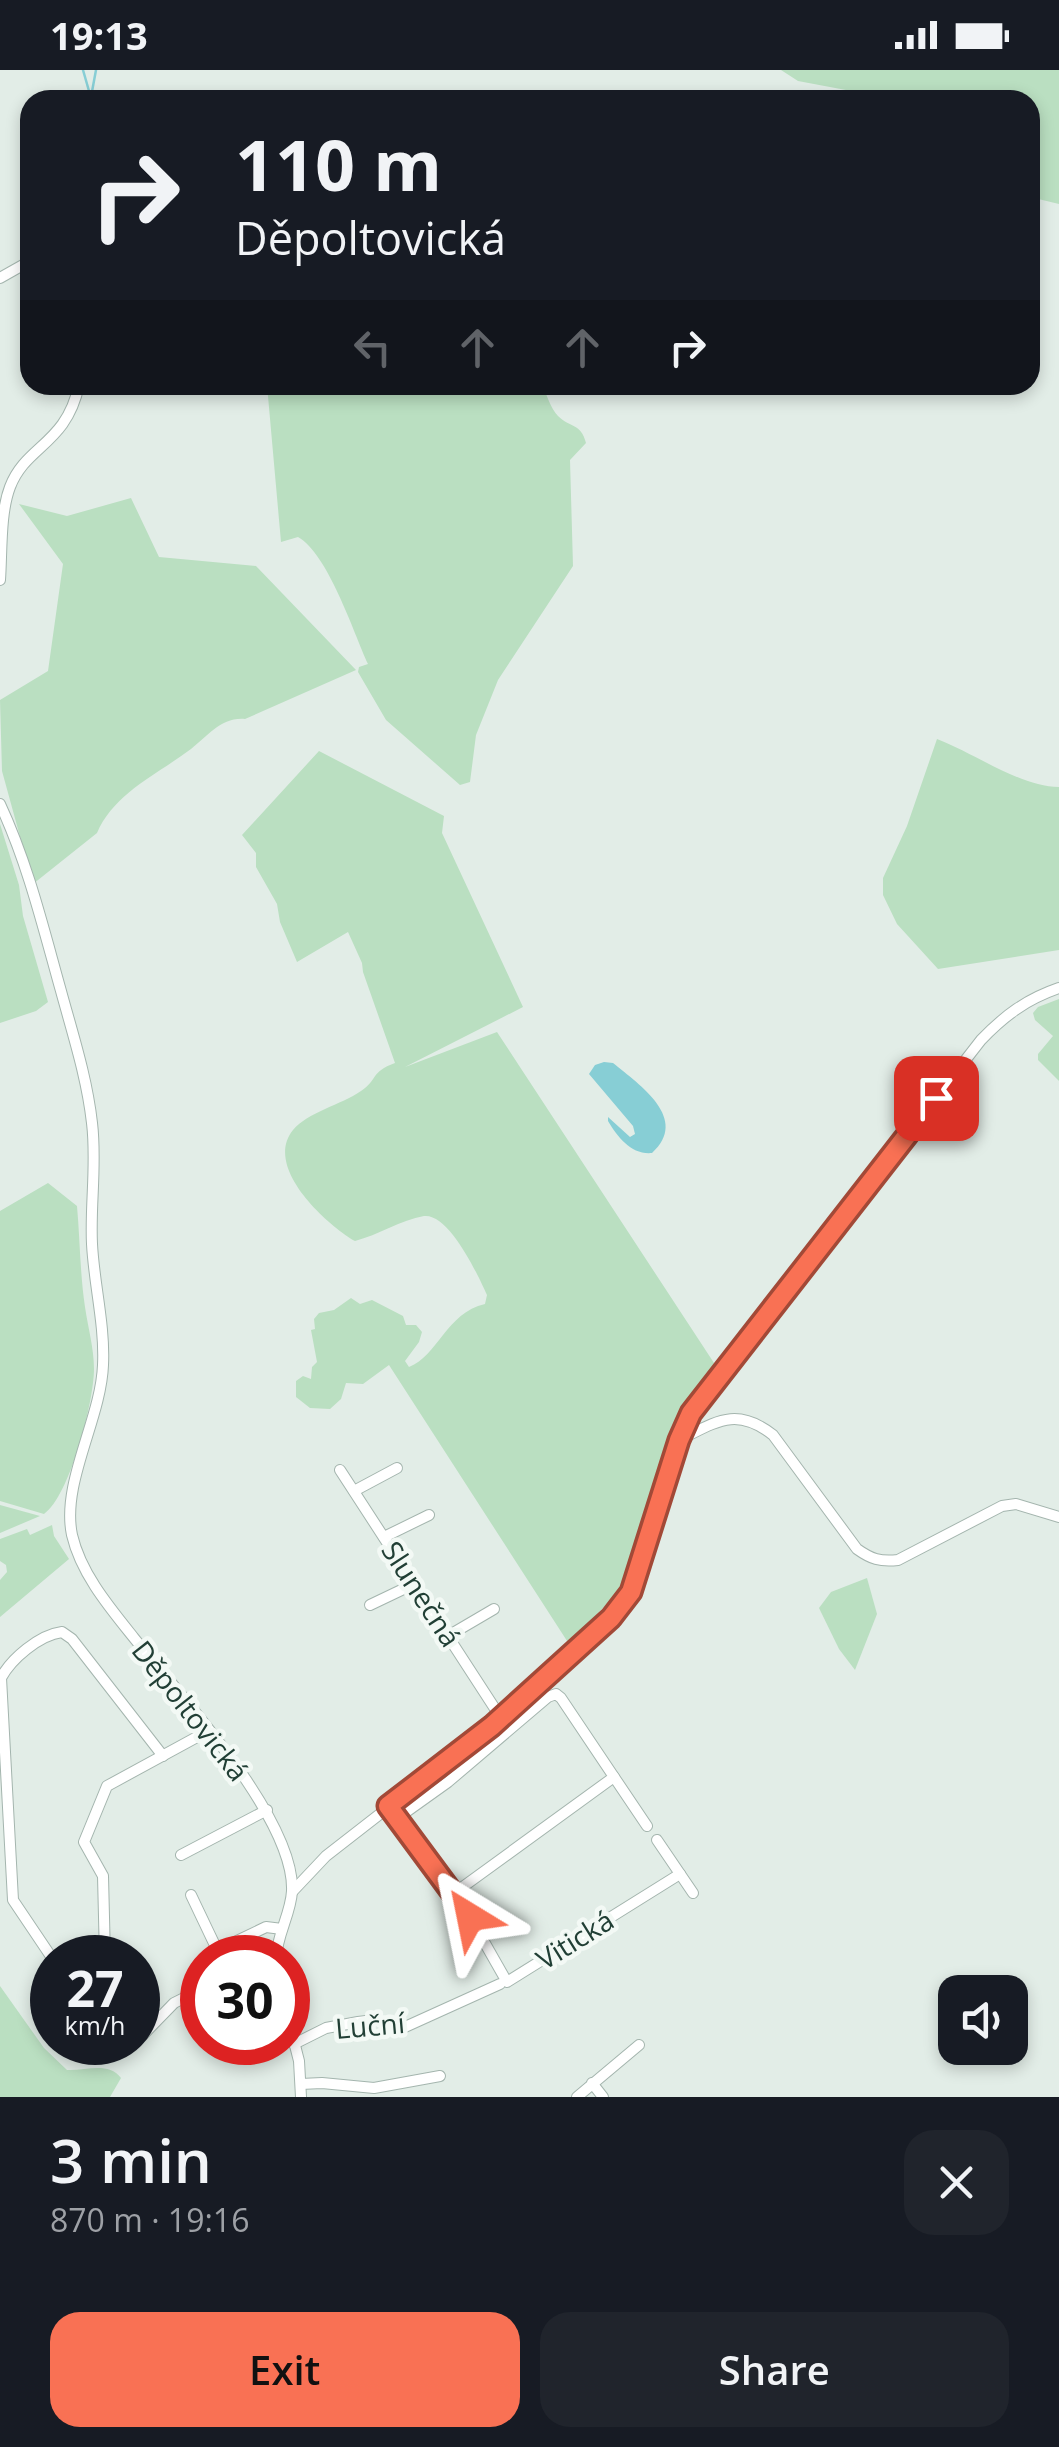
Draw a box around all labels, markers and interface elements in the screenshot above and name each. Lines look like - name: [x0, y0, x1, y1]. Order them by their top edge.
- text: 19:13: [50, 9, 148, 61]
- text: 110 m: [235, 116, 442, 212]
- icon: right: [70, 130, 200, 260]
- text: Děpoltovická: [235, 207, 506, 268]
- icon: left: [345, 320, 400, 375]
- icon: ahead: [450, 320, 505, 375]
- icon: ahead: [555, 320, 610, 375]
- icon: right: [660, 320, 715, 375]
- pin: [894, 1056, 979, 1141]
- icon: arrive: [909, 1071, 964, 1126]
- street label: Slunečná: [374, 1533, 470, 1654]
- street label: Děpoltovická: [124, 1632, 258, 1789]
- position arrow: [418, 1865, 522, 1969]
- street label: Vitická: [529, 1901, 620, 1978]
- speed limit sign: 30: [180, 1935, 310, 2065]
- text: 27: [66, 1954, 124, 2022]
- map controls: [938, 1975, 1028, 2065]
- button: sound: [938, 1975, 1028, 2065]
- street label: Luční: [334, 2003, 407, 2047]
- text: km/h: [65, 2008, 125, 2042]
- text: 3 min: [50, 2119, 212, 2201]
- button: close: [904, 2130, 1009, 2235]
- text: 870 m · 19:16: [50, 2198, 249, 2241]
- button: Exit: [50, 2312, 520, 2427]
- button: Share: [540, 2312, 1009, 2427]

